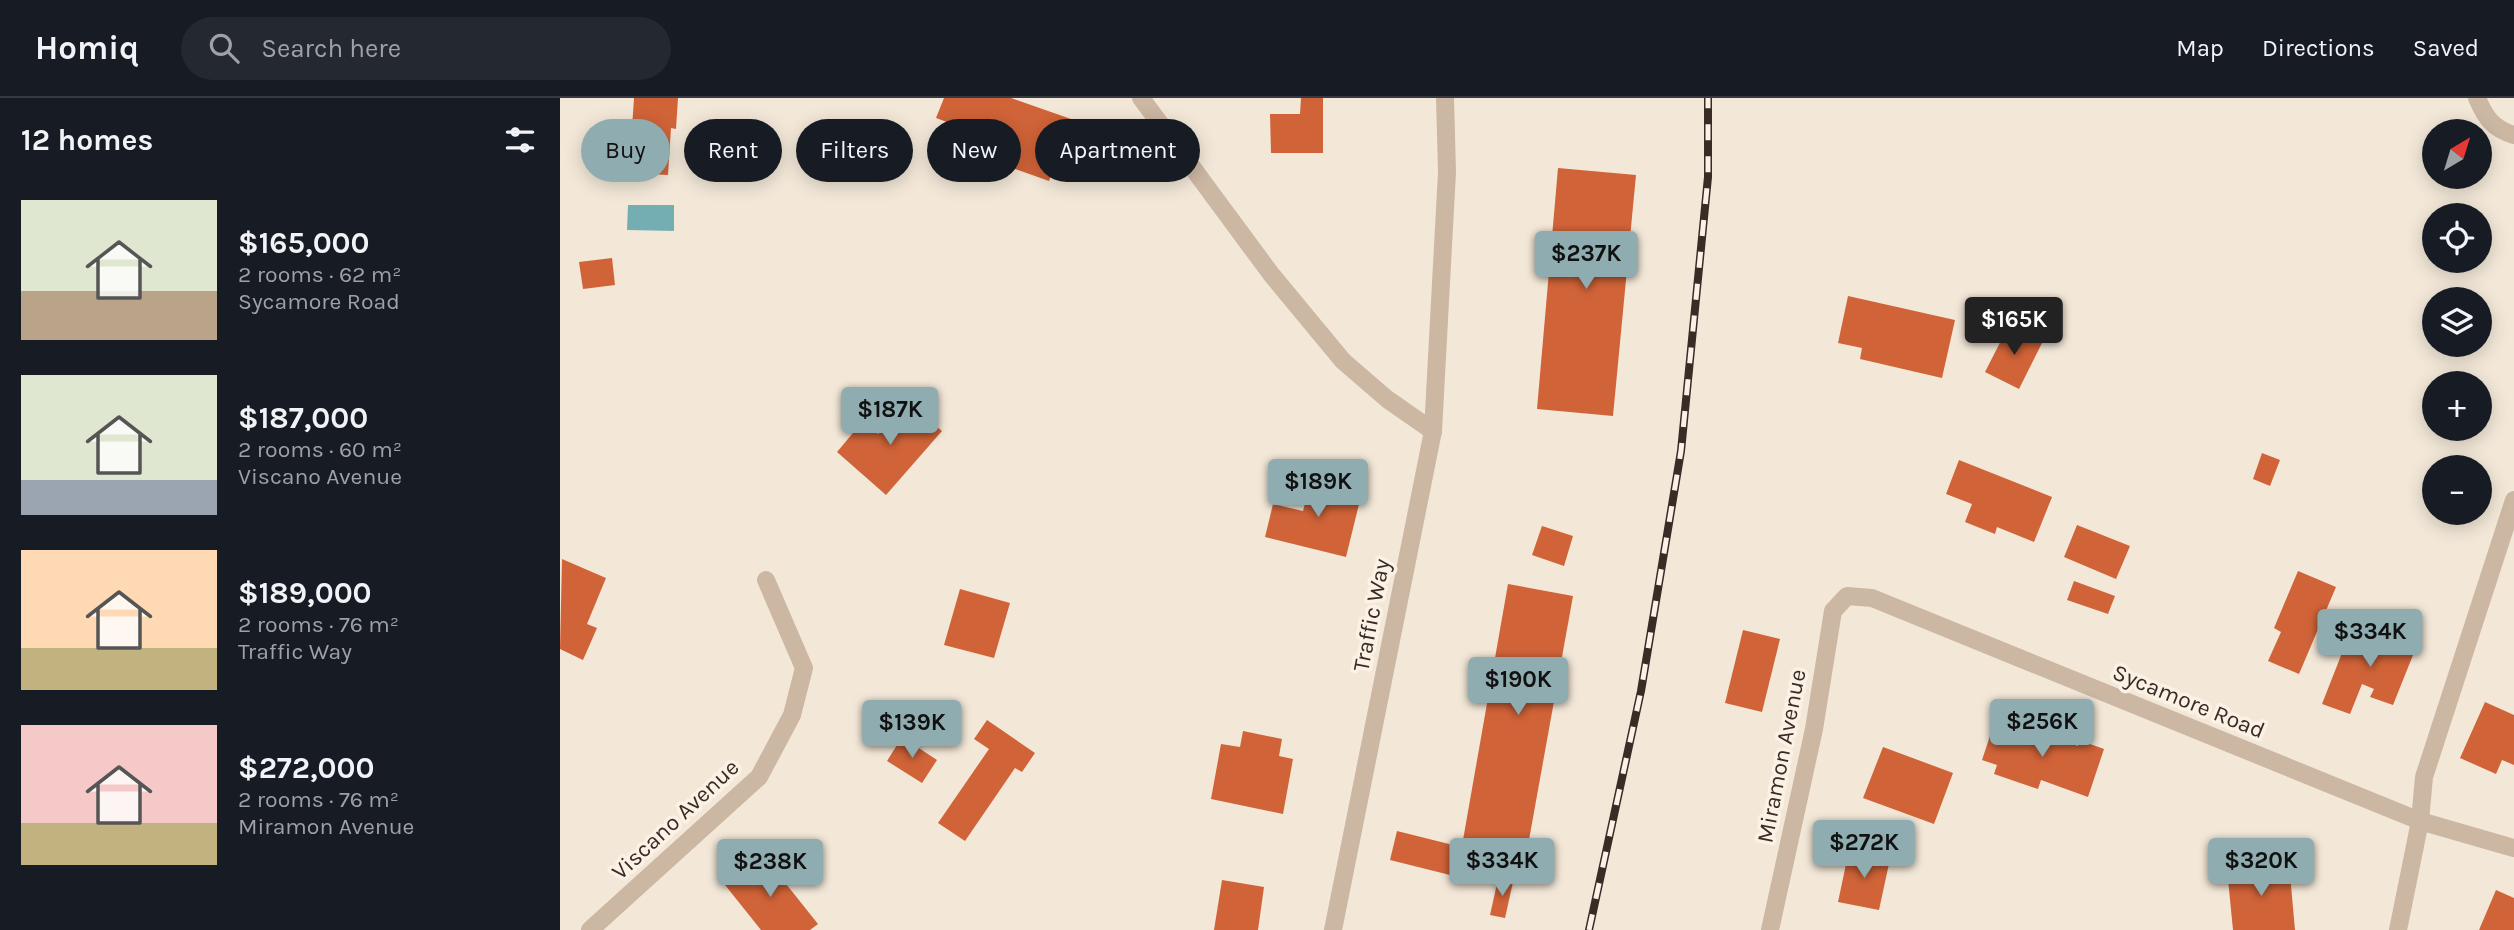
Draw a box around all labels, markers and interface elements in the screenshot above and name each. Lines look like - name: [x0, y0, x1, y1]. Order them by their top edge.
- search box: [181, 17, 671, 80]
- text: Homiq: [35, 29, 139, 67]
- icon: search: [205, 29, 243, 67]
- text: Search here: [261, 33, 401, 64]
- text: Map: [2176, 34, 2224, 62]
- text: Directions: [2262, 34, 2375, 62]
- text: Saved: [2413, 34, 2479, 62]
- chip: Buy: [581, 119, 670, 182]
- chip: Rent: [684, 119, 782, 182]
- chip: Filters: [796, 119, 913, 182]
- chip: New: [927, 119, 1021, 182]
- chip: Apartment: [1035, 119, 1200, 182]
- north arrow: [2422, 119, 2492, 189]
- map controls: [2422, 119, 2492, 525]
- icon: filters: [501, 121, 539, 159]
- text: 12 homes: [21, 122, 153, 158]
- button: locate: [2422, 203, 2492, 273]
- text: $165,000: [238, 225, 370, 261]
- icon: home: [77, 228, 161, 312]
- pin: $237K: [1537, 232, 1635, 291]
- text: $237K: [1551, 240, 1621, 267]
- text: 2 rooms · 62 m²: [238, 261, 402, 288]
- button: layers: [2422, 287, 2492, 357]
- text: Sycamore Road: [238, 288, 400, 315]
- pin: $165K: [1965, 298, 2063, 357]
- text: $165K: [1981, 306, 2047, 333]
- button: +: [2422, 371, 2492, 441]
- pin: $187K: [841, 388, 939, 447]
- text: $187K: [857, 396, 923, 423]
- text: $187,000: [238, 400, 368, 436]
- icon: home: [77, 403, 161, 487]
- text: 2 rooms · 60 m²: [238, 436, 402, 463]
- button: −: [2422, 455, 2492, 525]
- pin: $189K: [1269, 460, 1367, 519]
- text: Viscano Avenue: [238, 463, 402, 490]
- text: $189K: [1284, 468, 1352, 495]
- street label: Traffic Way: [1347, 556, 1396, 674]
- text: $189,000: [238, 575, 372, 611]
- icon: home: [77, 578, 161, 662]
- pin: $334K: [2321, 610, 2419, 669]
- text: 2 rooms · 76 m²: [238, 611, 399, 638]
- text: $334K: [2333, 618, 2407, 645]
- text: Traffic Way: [238, 638, 352, 665]
- pin: $190K: [1469, 658, 1567, 717]
- street label: Sycamore Road: [2109, 659, 2269, 744]
- text: $190K: [1484, 666, 1552, 693]
- street label: Miramon Avenue: [1751, 667, 1812, 845]
- pin: $139K: [863, 700, 961, 760]
- pin: $256K: [1993, 700, 2091, 759]
- text: $256K: [2006, 708, 2078, 735]
- text: $139K: [878, 709, 946, 736]
- text: $272,000: [238, 750, 374, 786]
- icon: home: [77, 753, 161, 837]
- street label: Viscano Avenue: [606, 754, 745, 885]
- text: 2 rooms · 76 m²: [238, 786, 399, 813]
- text: Miramon Avenue: [238, 813, 414, 840]
- pin: $272K: [1815, 820, 1913, 880]
- text: $272K: [1829, 829, 1899, 856]
- pin: $334K: [1453, 838, 1551, 898]
- pin: $320K: [2212, 838, 2310, 898]
- pin: $238K: [721, 840, 819, 899]
- text: $334K: [1465, 847, 1539, 874]
- text: $320K: [2224, 847, 2298, 874]
- text: $238K: [733, 848, 807, 875]

